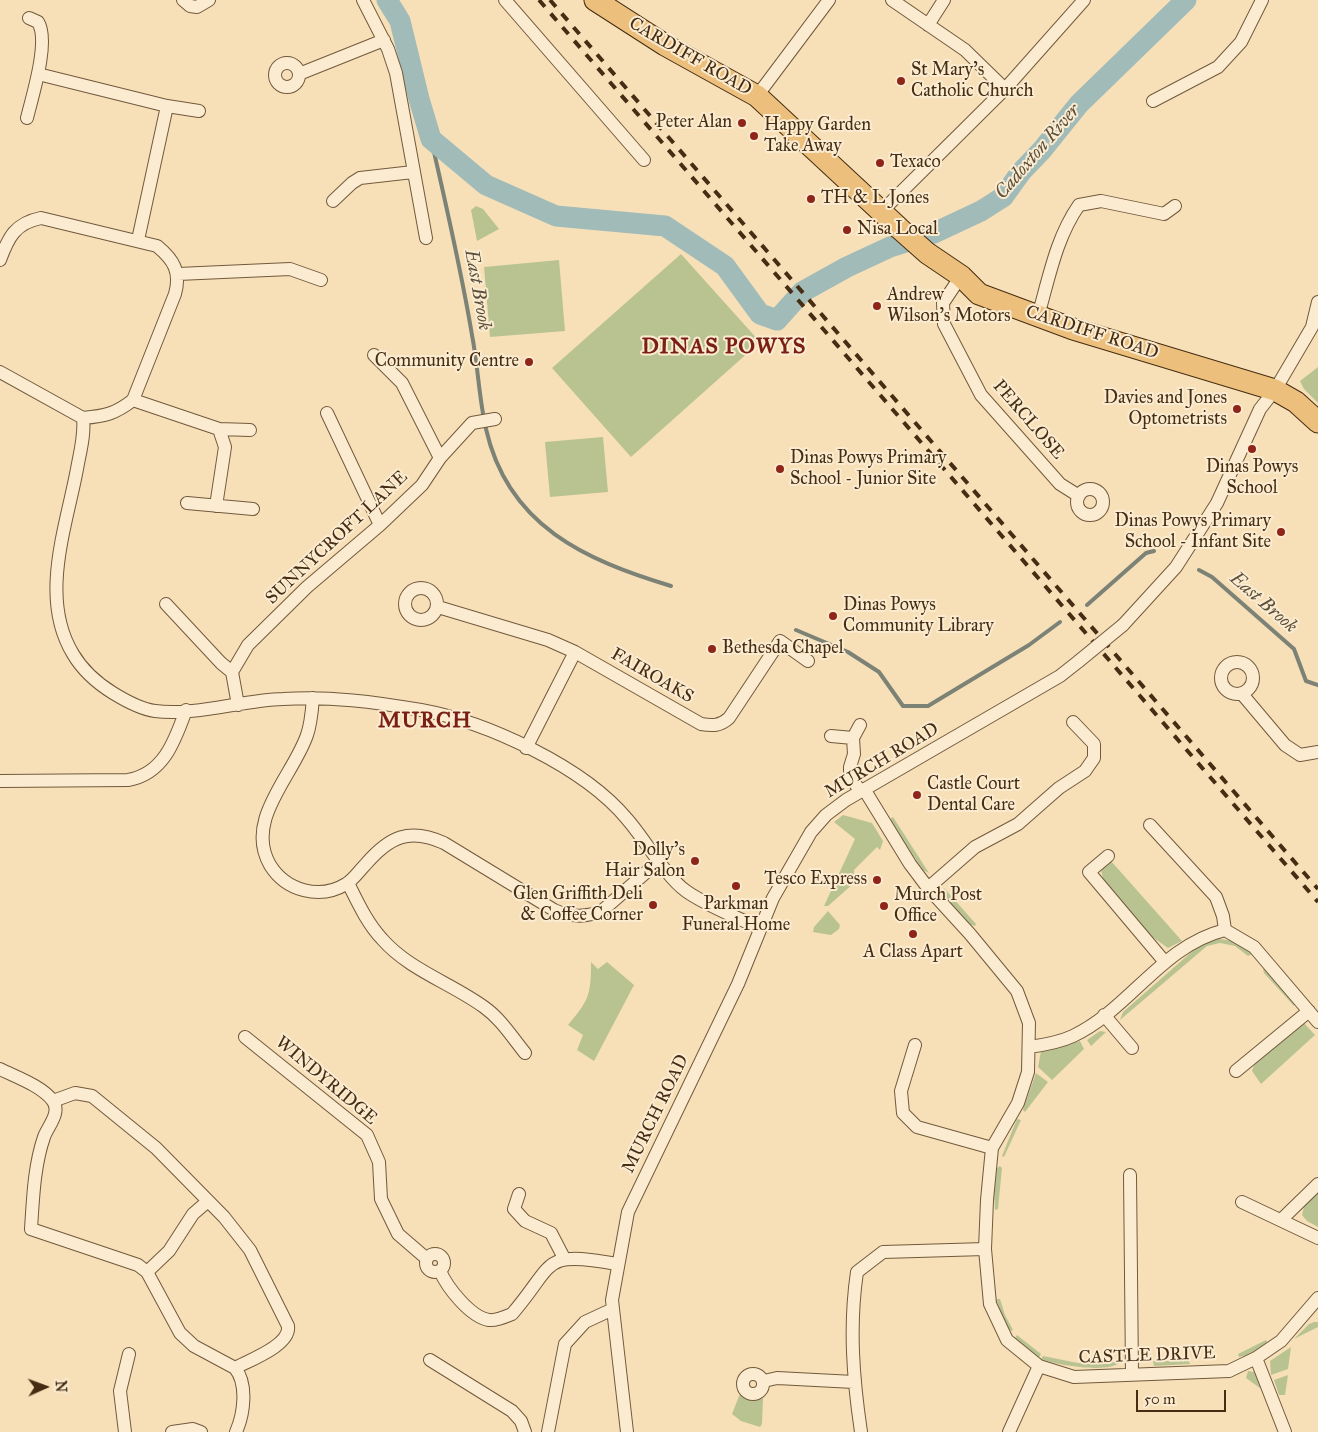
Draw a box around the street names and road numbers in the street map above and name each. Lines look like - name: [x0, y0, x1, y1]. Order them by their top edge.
- street label: CARDIFF ROAD: [625, 13, 755, 101]
- street label: CARDIFF ROAD: [1023, 301, 1161, 365]
- street label: PERCLOSE: [988, 376, 1068, 464]
- street label: SUNNYCROFT LANE: [261, 467, 413, 609]
- street label: FAIROAKS: [607, 644, 697, 708]
- street label: MURCH ROAD: [821, 719, 943, 803]
- street label: WINDYRIDGE: [271, 1032, 381, 1130]
- street label: MURCH ROAD: [618, 1051, 694, 1177]
- street label: CASTLE DRIVE: [1078, 1343, 1216, 1369]

